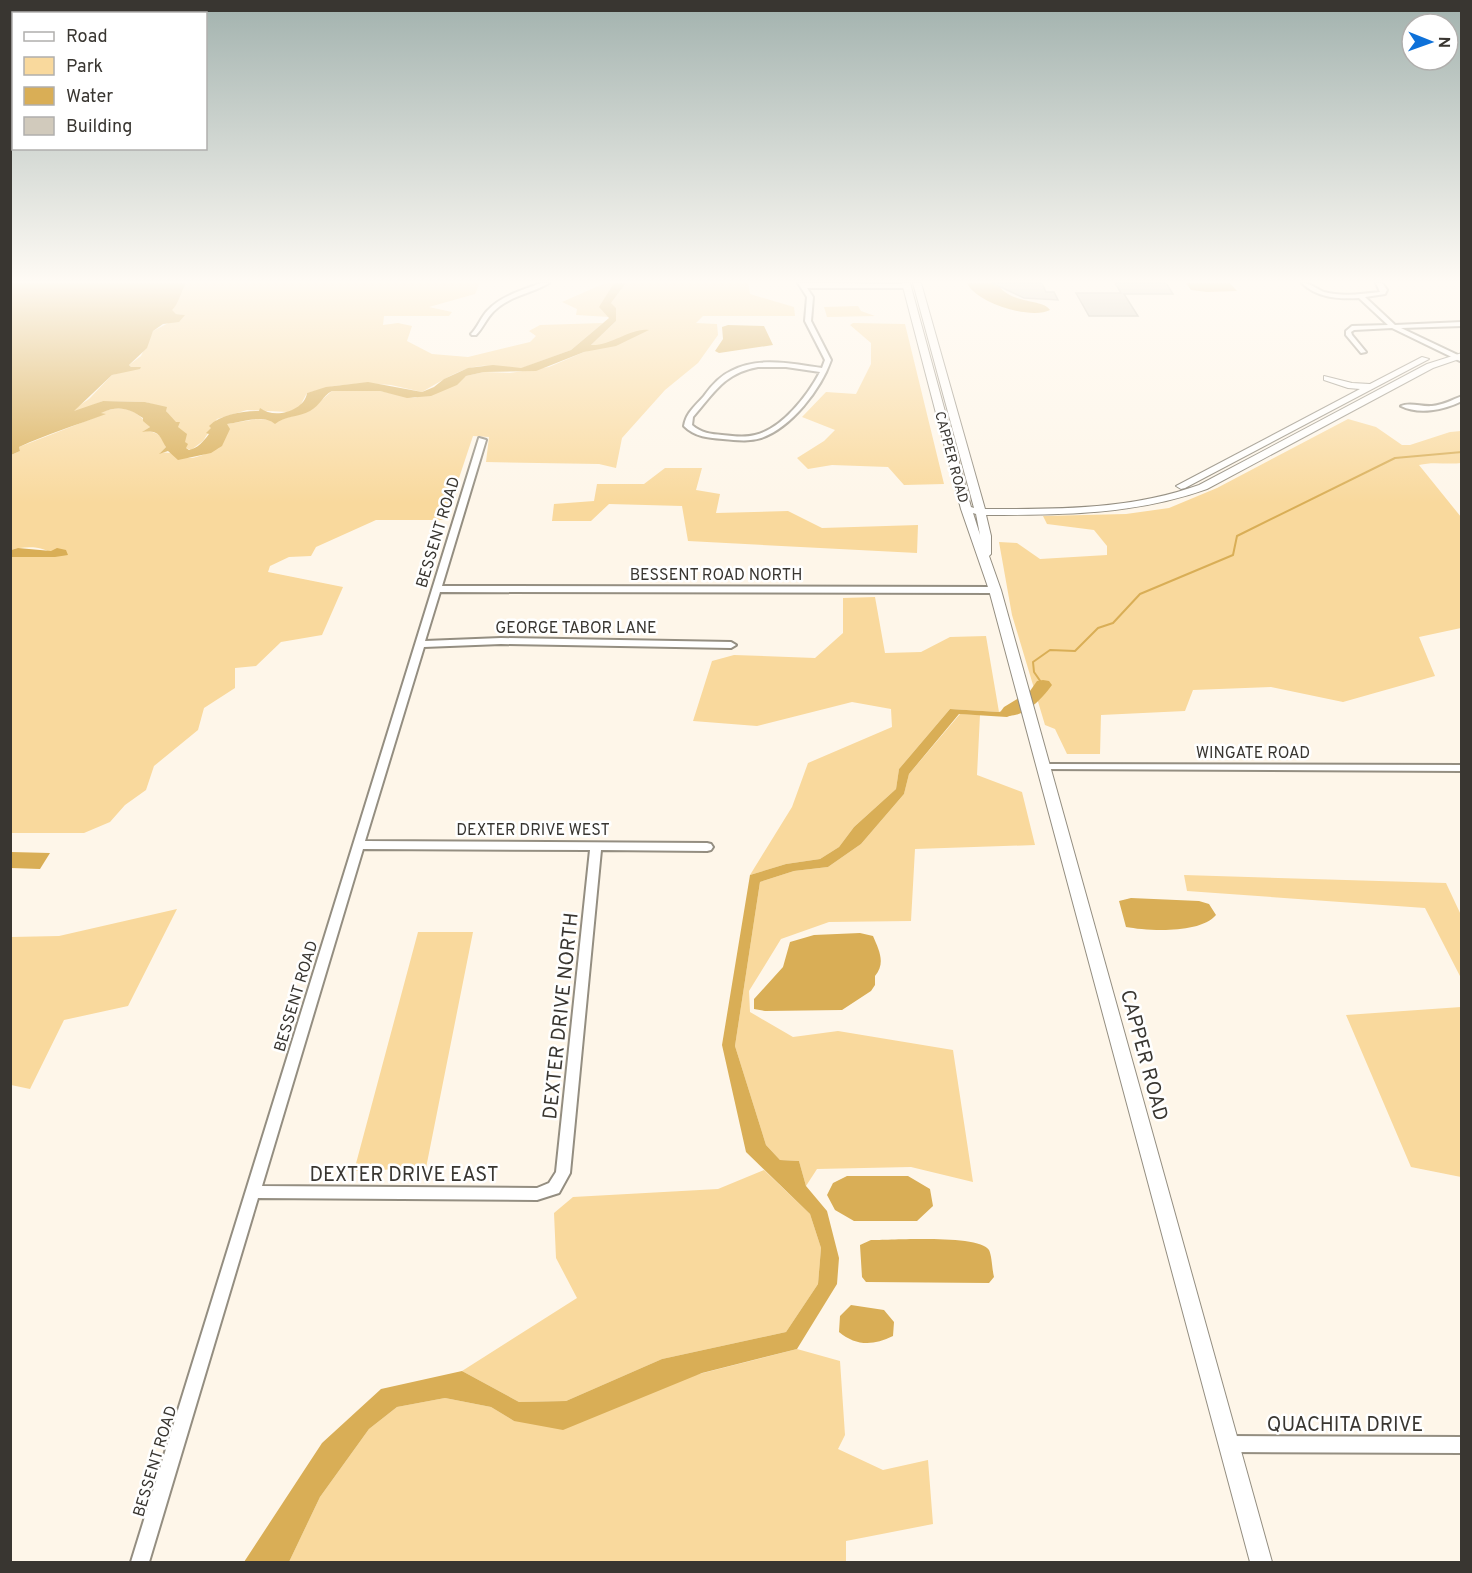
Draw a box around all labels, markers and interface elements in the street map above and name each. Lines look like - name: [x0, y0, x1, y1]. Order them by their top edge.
- legend: [12, 12, 207, 150]
- north arrow: [1400, 12, 1460, 72]
- text: Road: [66, 26, 108, 49]
- text: N: [1433, 36, 1453, 48]
- text: Park: [66, 56, 103, 79]
- text: Water: [66, 86, 113, 109]
- text: Building: [66, 116, 132, 139]
- street label: CAPPER ROAD: [930, 410, 971, 505]
- street label: BESSENT ROAD: [412, 475, 465, 591]
- street label: BESSENT ROAD NORTH: [630, 566, 802, 586]
- street label: GEORGE TABOR LANE: [495, 619, 657, 639]
- street label: WINGATE ROAD: [1196, 744, 1310, 764]
- street label: DEXTER DRIVE WEST: [456, 821, 610, 841]
- street label: DEXTER DRIVE NORTH: [538, 912, 586, 1121]
- street label: BESSENT ROAD: [270, 939, 323, 1055]
- street label: CAPPER ROAD: [1113, 987, 1173, 1124]
- street label: DEXTER DRIVE EAST: [309, 1163, 499, 1189]
- street label: BESSENT ROAD: [129, 1404, 182, 1520]
- street label: QUACHITA DRIVE: [1267, 1413, 1423, 1439]

